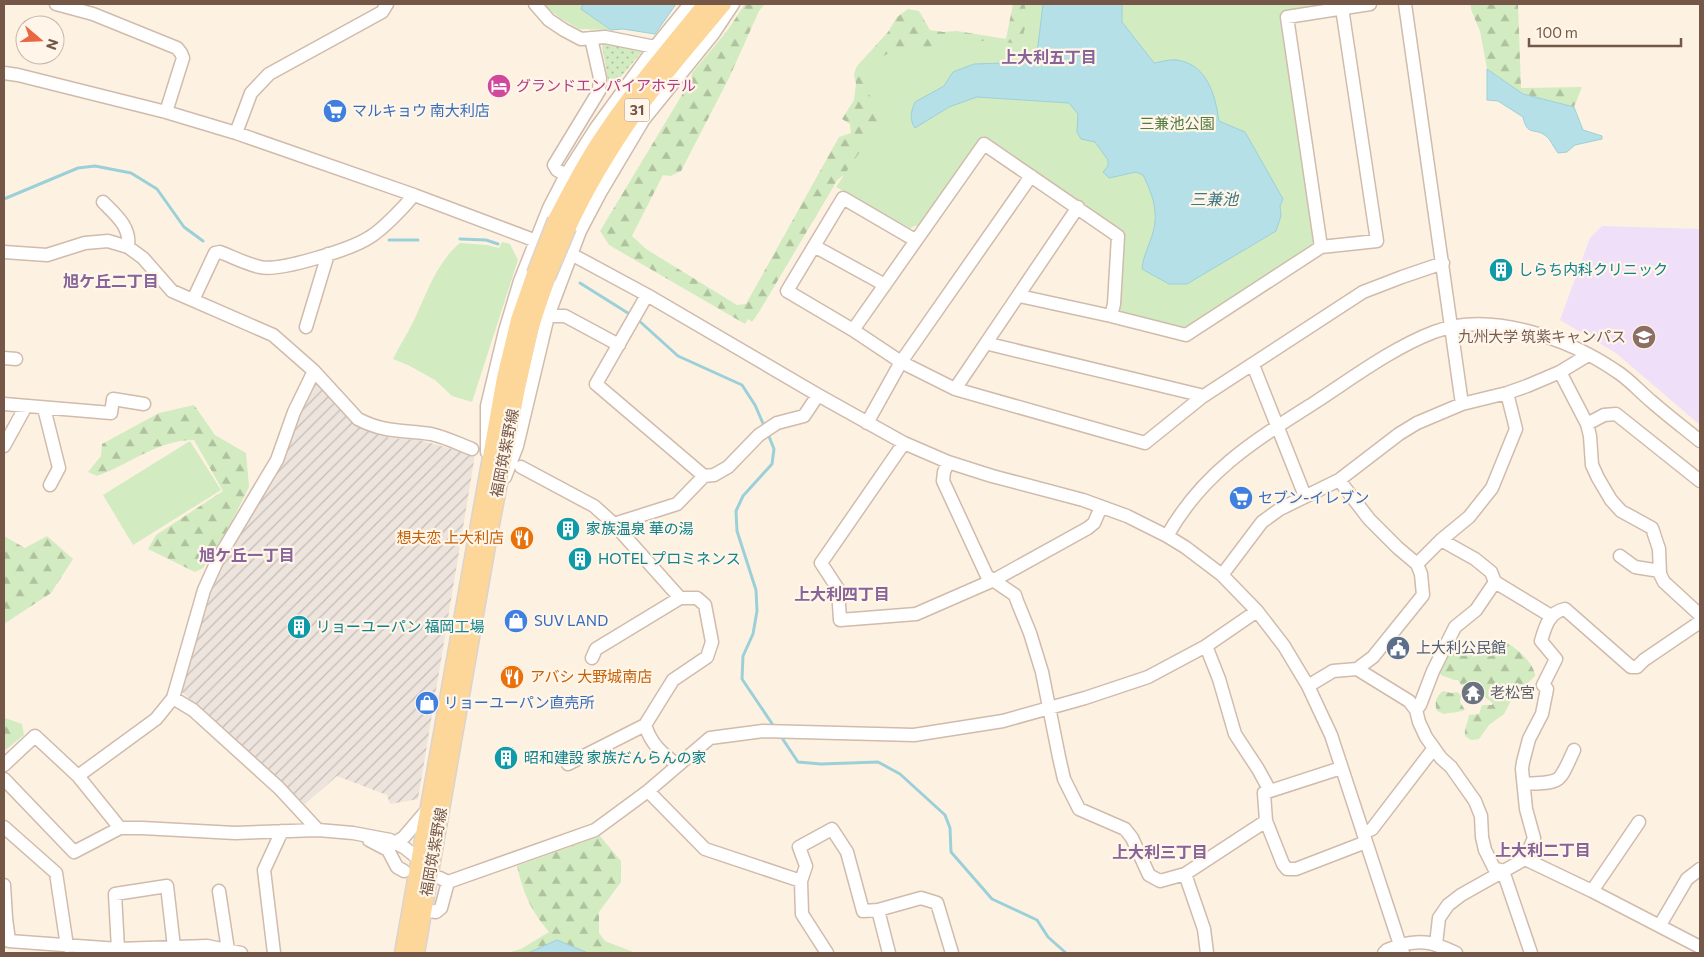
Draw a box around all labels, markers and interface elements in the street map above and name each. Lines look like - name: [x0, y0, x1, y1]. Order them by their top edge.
- north arrow: [15, 15, 65, 65]
- scale bar: [1529, 15, 1682, 47]
- text: 100 m: [1536, 23, 1578, 41]
- text: N: [43, 37, 63, 52]
- district label: 上大利五丁目: [1001, 47, 1097, 66]
- hotel icon: グランドエンパイアホテル: [486, 73, 512, 99]
- place label: グランドエンパイアホテル: [516, 76, 696, 94]
- supermarket icon: マルキョウ 南大利店: [322, 98, 348, 124]
- road number: 31: [624, 98, 650, 122]
- place label: マルキョウ 南大利店: [352, 101, 490, 119]
- park label: 三兼池公園: [1139, 114, 1215, 132]
- water label: 三兼池: [1190, 189, 1240, 208]
- building icon: しらち内科クリニック: [1488, 257, 1514, 283]
- place label: しらち内科クリニック: [1518, 260, 1668, 278]
- district label: 旭ケ丘二丁目: [63, 271, 159, 290]
- school or university icon: 九州大学 筑紫キャンパス: [1631, 324, 1657, 350]
- place label: 九州大学 筑紫キャンパス: [1458, 327, 1626, 345]
- street label: 福岡筑紫野線: [487, 407, 521, 499]
- supermarket icon: セブン-イレブン: [1228, 485, 1254, 511]
- place label: セブン-イレブン: [1258, 488, 1369, 506]
- building icon: 家族温泉 華の湯: [555, 516, 581, 542]
- place label: 家族温泉 華の湯: [586, 519, 694, 537]
- restaurant icon: 想夫恋 上大利店: [509, 525, 535, 551]
- place label: 想夫恋 上大利店: [396, 528, 504, 546]
- district label: 旭ケ丘一丁目: [199, 545, 295, 564]
- building icon: HOTEL プロミネンス: [567, 546, 593, 572]
- place label: HOTEL プロミネンス: [598, 549, 741, 567]
- district label: 上大利四丁目: [794, 584, 890, 603]
- shop icon: SUV LAND: [503, 608, 529, 634]
- place label: SUV LAND: [534, 611, 608, 629]
- building icon: リョーユーパン 福岡工場: [286, 614, 312, 640]
- place label: リョーユーパン 福岡工場: [316, 617, 484, 635]
- public building icon: 上大利公民館: [1385, 635, 1411, 661]
- place label: 上大利公民館: [1416, 638, 1506, 656]
- restaurant icon: アバシ 大野城南店: [499, 664, 525, 690]
- place label: アバシ 大野城南店: [530, 667, 652, 685]
- temple icon: 老松宮: [1460, 680, 1486, 706]
- place label: 老松宮: [1490, 683, 1535, 701]
- shop icon: リョーユーパン直売所: [414, 690, 440, 716]
- place label: リョーユーパン直売所: [444, 693, 595, 711]
- building icon: 昭和建設 家族だんらんの家: [493, 745, 519, 771]
- place label: 昭和建設 家族だんらんの家: [524, 748, 707, 766]
- street label: 福岡筑紫野線: [416, 806, 450, 898]
- district label: 上大利二丁目: [1495, 840, 1591, 859]
- district label: 上大利三丁目: [1112, 842, 1208, 861]

